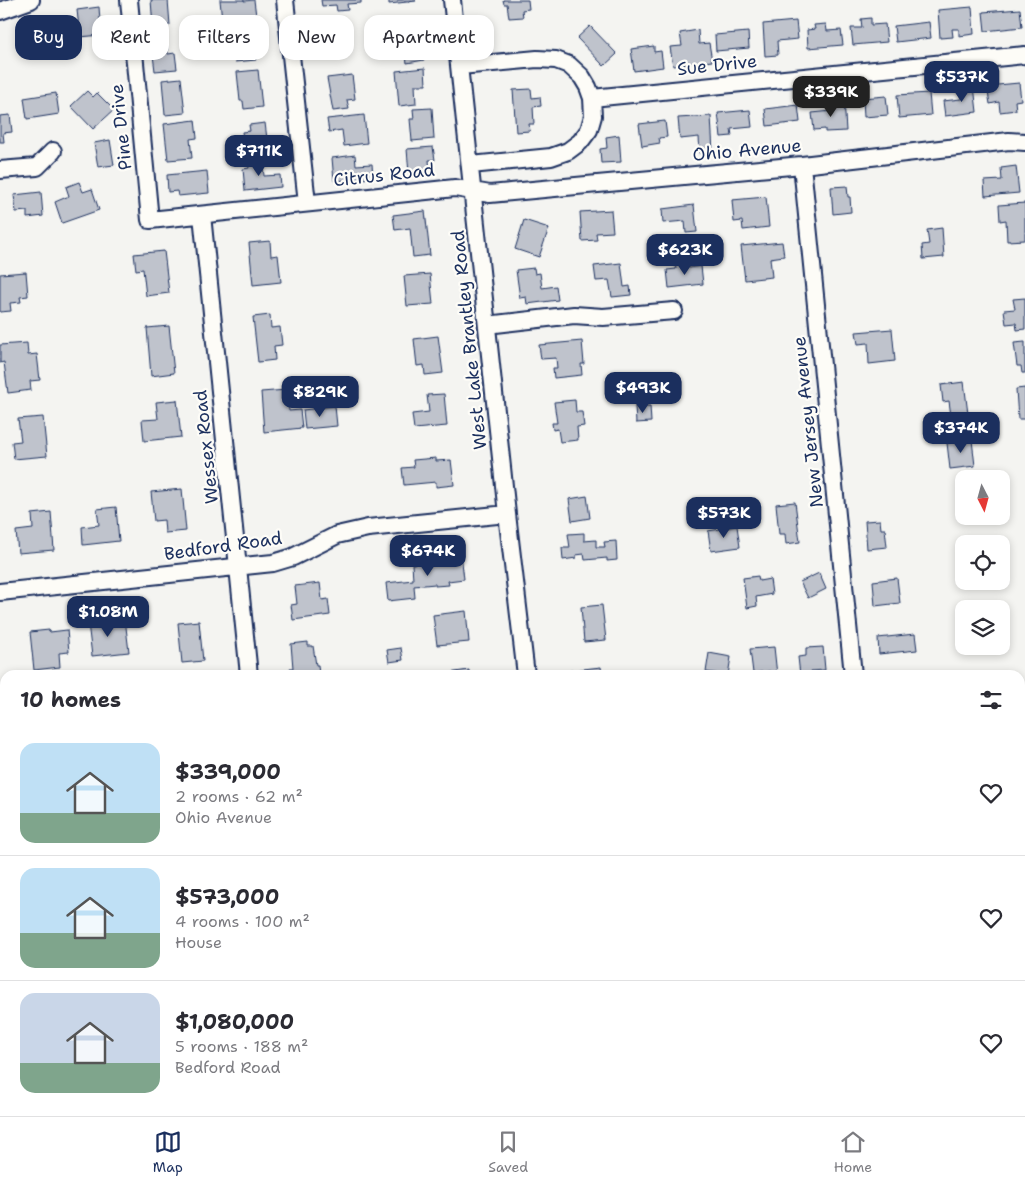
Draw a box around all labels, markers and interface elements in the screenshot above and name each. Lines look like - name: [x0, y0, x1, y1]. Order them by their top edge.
- chip: Buy: [15, 15, 82, 60]
- chip: Rent: [92, 15, 169, 60]
- chip: Filters: [179, 15, 269, 60]
- chip: New: [279, 15, 354, 60]
- chip: Apartment: [364, 15, 494, 60]
- street label: Sue Drive: [676, 49, 758, 81]
- pin: $537K: [927, 61, 997, 103]
- text: $537K: [935, 66, 989, 87]
- pin: $339K: [796, 76, 866, 118]
- text: $339K: [804, 81, 858, 102]
- street label: Pine Drive: [105, 83, 137, 171]
- street label: Ohio Avenue: [692, 133, 802, 167]
- pin: $711K: [224, 134, 294, 177]
- text: $711K: [236, 140, 282, 161]
- street label: Citrus Road: [332, 158, 436, 192]
- street label: West Lake Brantley Road: [446, 229, 492, 451]
- pin: $623K: [650, 234, 720, 276]
- text: $623K: [658, 239, 712, 260]
- street label: New Jersey Avenue: [787, 335, 829, 509]
- pin: $493K: [608, 372, 678, 414]
- pin: $829K: [285, 376, 355, 418]
- text: $493K: [616, 377, 670, 398]
- text: $829K: [293, 381, 347, 402]
- street label: Wessex Road: [188, 389, 224, 505]
- pin: $374K: [926, 412, 996, 454]
- text: $374K: [934, 417, 988, 438]
- north arrow: [955, 470, 1010, 525]
- map controls: [955, 470, 1010, 655]
- pin: $573K: [689, 496, 759, 539]
- text: $573K: [697, 502, 751, 523]
- street label: Bedford Road: [162, 526, 284, 566]
- pin: $674K: [393, 534, 463, 577]
- button: locate: [955, 535, 1010, 590]
- text: $674K: [401, 540, 455, 561]
- pin: $1.08M: [67, 596, 149, 638]
- button: layers: [955, 600, 1010, 655]
- text: $1.08M: [78, 601, 138, 622]
- text: 10 homes: [20, 686, 121, 714]
- icon: filters: [977, 686, 1005, 714]
- text: $339,000: [175, 758, 281, 786]
- icon: home: [60, 763, 120, 823]
- icon: heart: [977, 779, 1005, 807]
- text: 2 rooms · 62 m²: [175, 786, 303, 807]
- text: Ohio Avenue: [175, 807, 272, 828]
- text: $573,000: [175, 883, 279, 911]
- icon: home: [60, 888, 120, 948]
- icon: heart: [977, 904, 1005, 932]
- text: 4 rooms · 100 m²: [175, 911, 310, 932]
- text: House: [175, 932, 222, 953]
- text: $1,080,000: [175, 1008, 294, 1036]
- icon: home: [60, 1013, 120, 1073]
- icon: heart: [977, 1029, 1005, 1057]
- text: 5 rooms · 188 m²: [175, 1036, 308, 1057]
- text: Bedford Road: [175, 1057, 281, 1078]
- tab: Map: [153, 1128, 183, 1176]
- tab: Saved: [488, 1128, 528, 1176]
- tab: Home: [834, 1128, 872, 1176]

